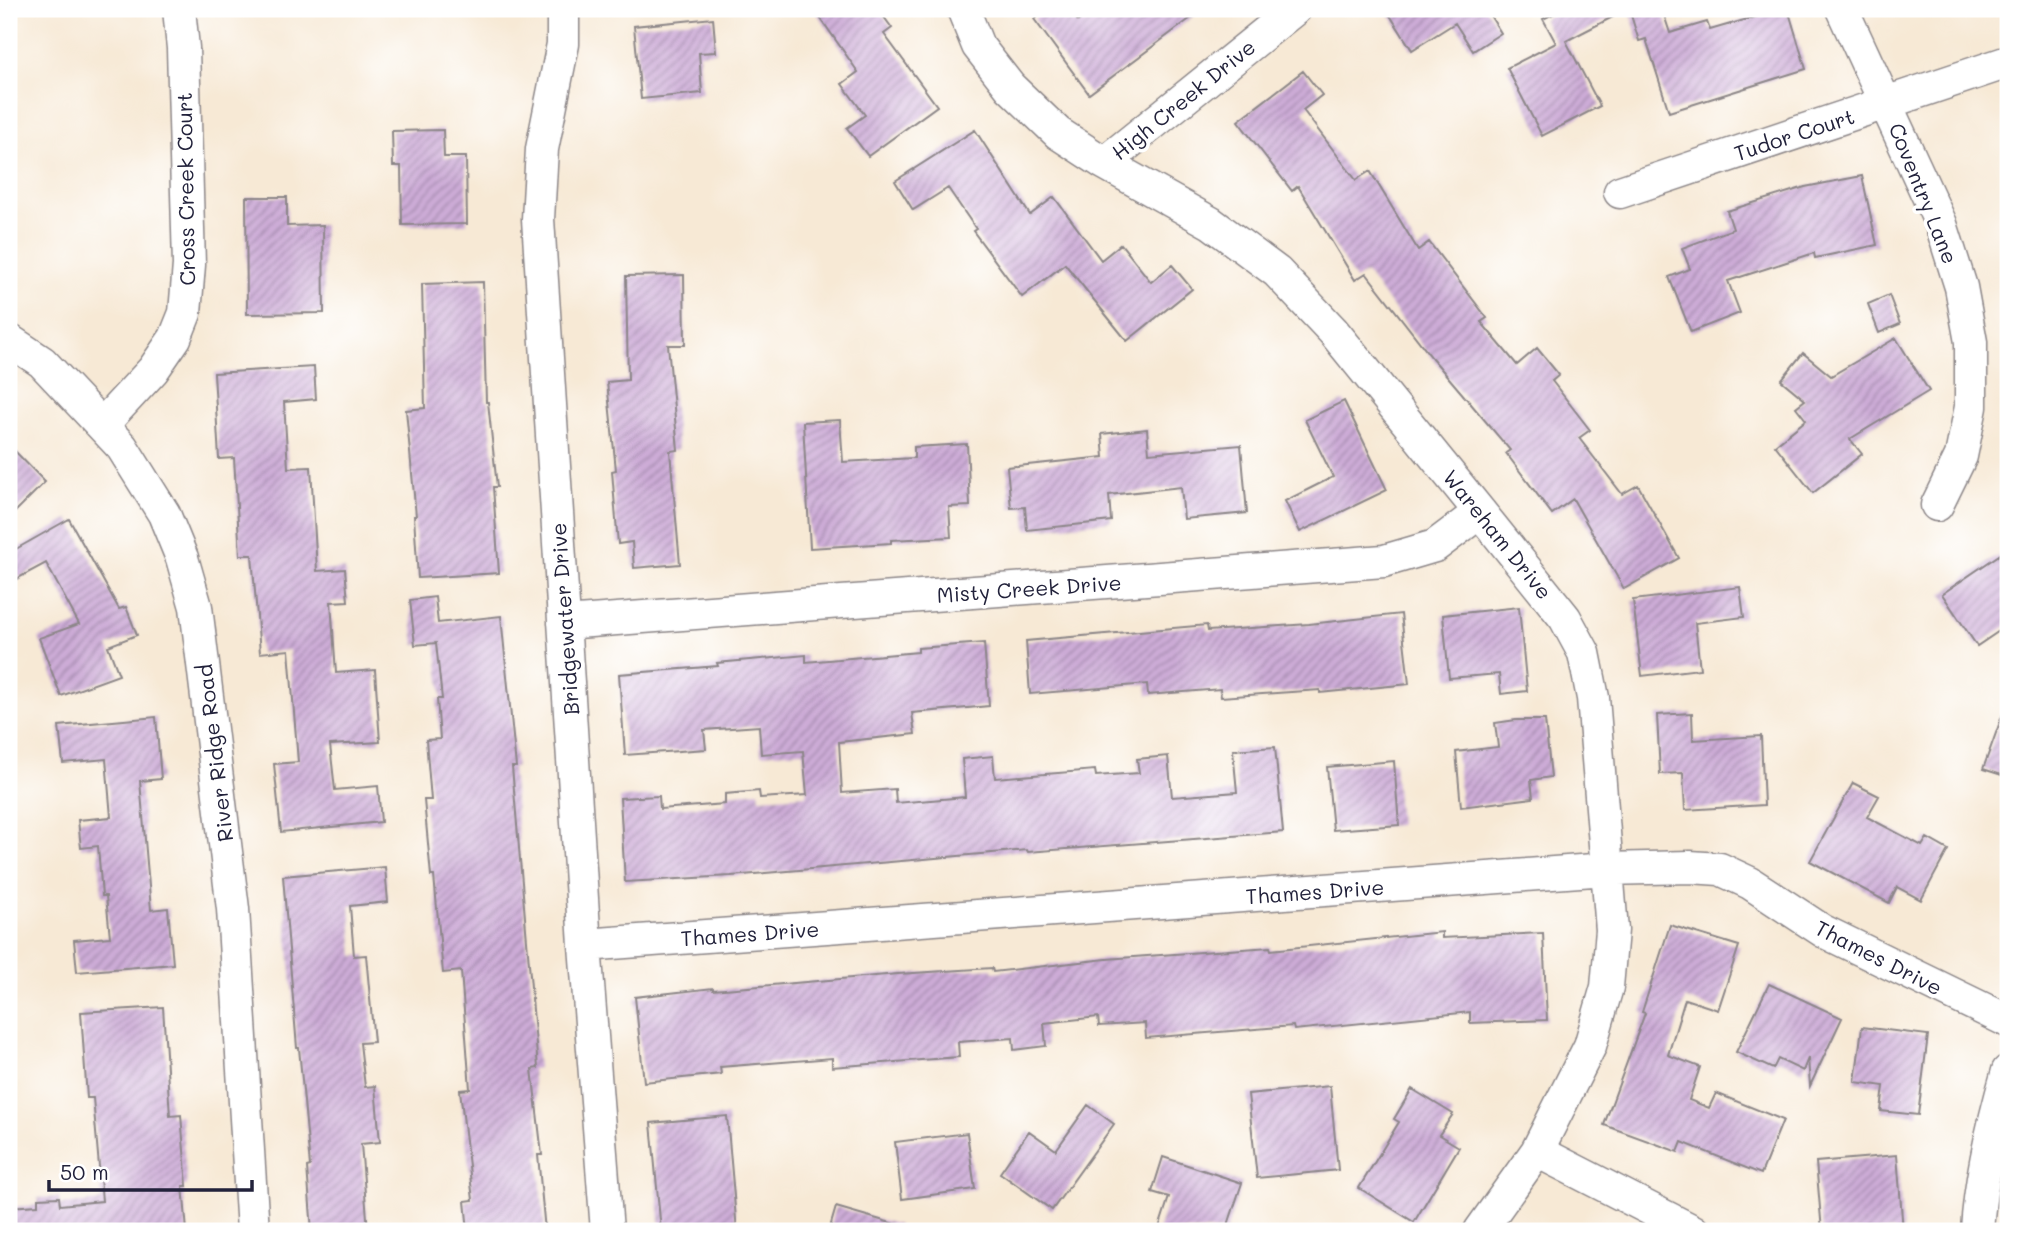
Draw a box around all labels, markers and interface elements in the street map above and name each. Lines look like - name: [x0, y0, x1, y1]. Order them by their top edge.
- street label: High Creek Drive: [1106, 33, 1260, 165]
- street label: Cross Creek Court: [170, 92, 200, 286]
- street label: Tudor Court: [1730, 102, 1858, 166]
- street label: Coventry Lane: [1883, 119, 1965, 267]
- street label: Wareham Drive: [1437, 464, 1559, 604]
- street label: Bridgewater Drive: [544, 522, 584, 716]
- street label: Misty Creek Drive: [936, 568, 1122, 608]
- street label: River Ridge Road: [190, 663, 238, 843]
- street label: Thames Drive: [1245, 873, 1385, 909]
- street label: Thames Drive: [1811, 913, 1947, 1001]
- street label: Thames Drive: [680, 915, 820, 951]
- scale bar: [49, 1149, 252, 1193]
- text: 50 m: [60, 1158, 109, 1185]

